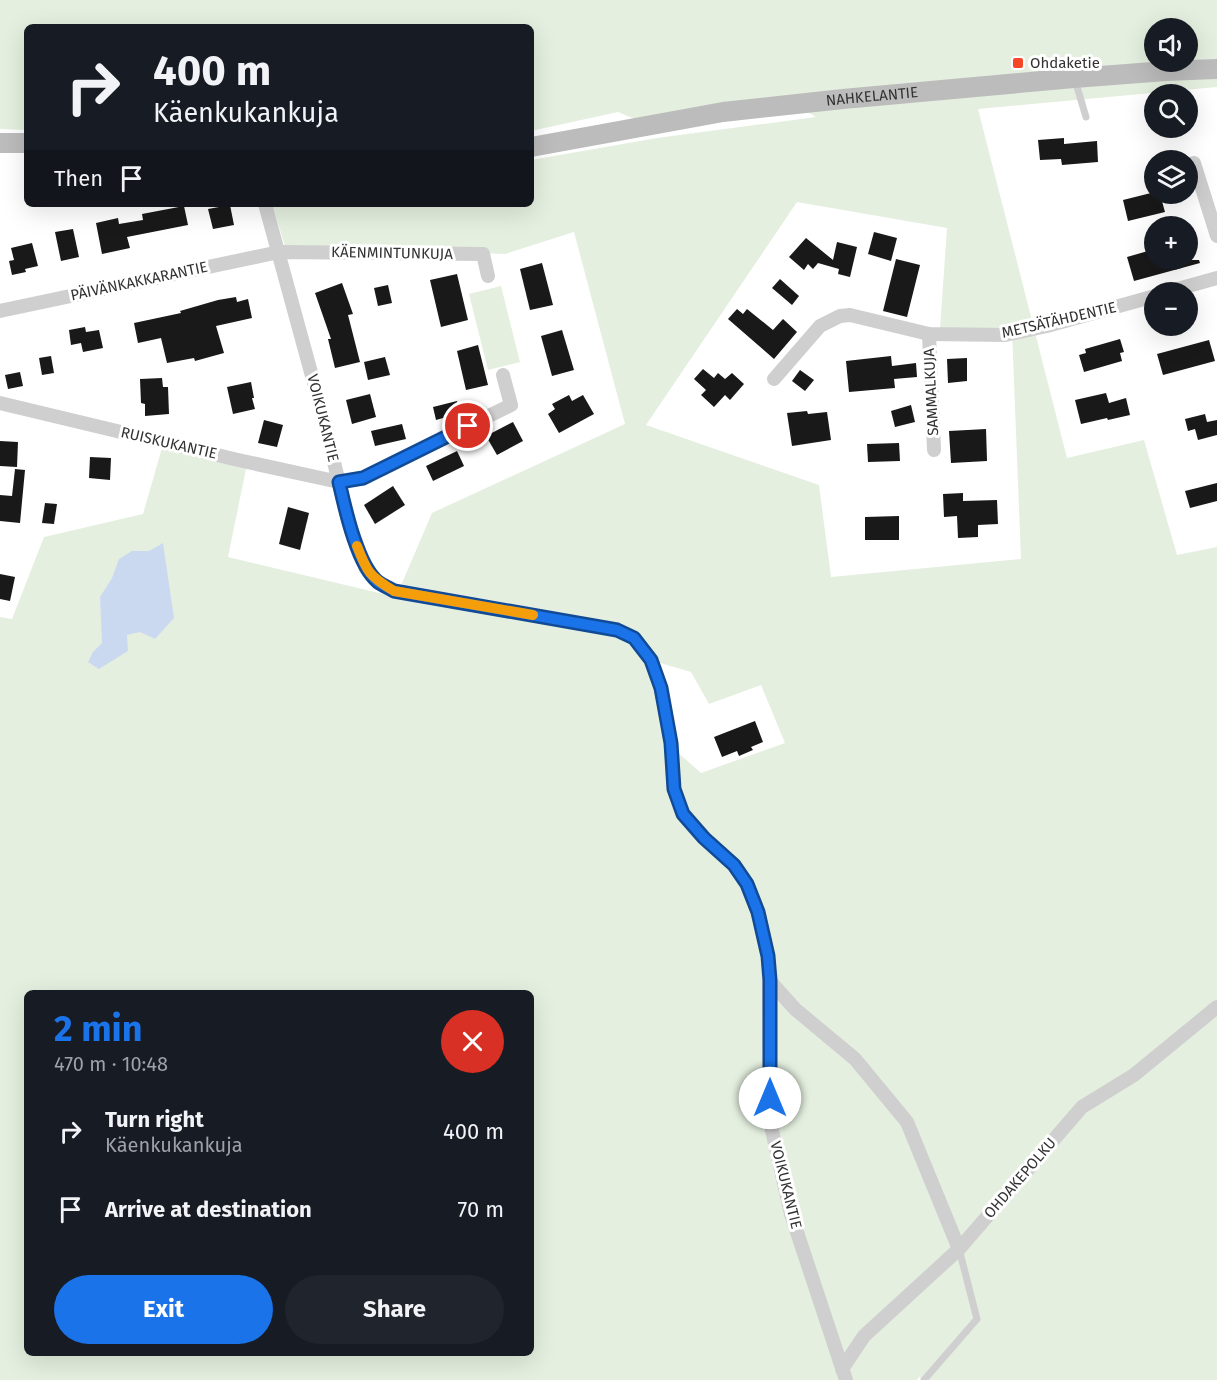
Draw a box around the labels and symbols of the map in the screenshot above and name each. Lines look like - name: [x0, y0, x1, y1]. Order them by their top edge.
- place label: Ohdaketie: [1030, 54, 1100, 72]
- marker: Ohdaketie: [1011, 56, 1025, 70]
- street label: NAHKELANTIE: [825, 83, 919, 110]
- street label: KÄENMINTUNKUJA: [331, 243, 453, 263]
- street label: PÄIVÄNKAKKARANTIE: [69, 258, 209, 304]
- street label: METSÄTÄHDENTIE: [1000, 298, 1118, 342]
- street label: SAMMALKUJA: [920, 347, 942, 436]
- street label: VOIKUKANTIE: [303, 372, 343, 464]
- pin: [442, 400, 493, 451]
- street label: RUISKUKANTIE: [119, 423, 219, 463]
- position arrow: [738, 1066, 802, 1130]
- street label: OHDAKEPOLKU: [980, 1134, 1060, 1222]
- street label: VOIKUKANTIE: [766, 1139, 806, 1231]

